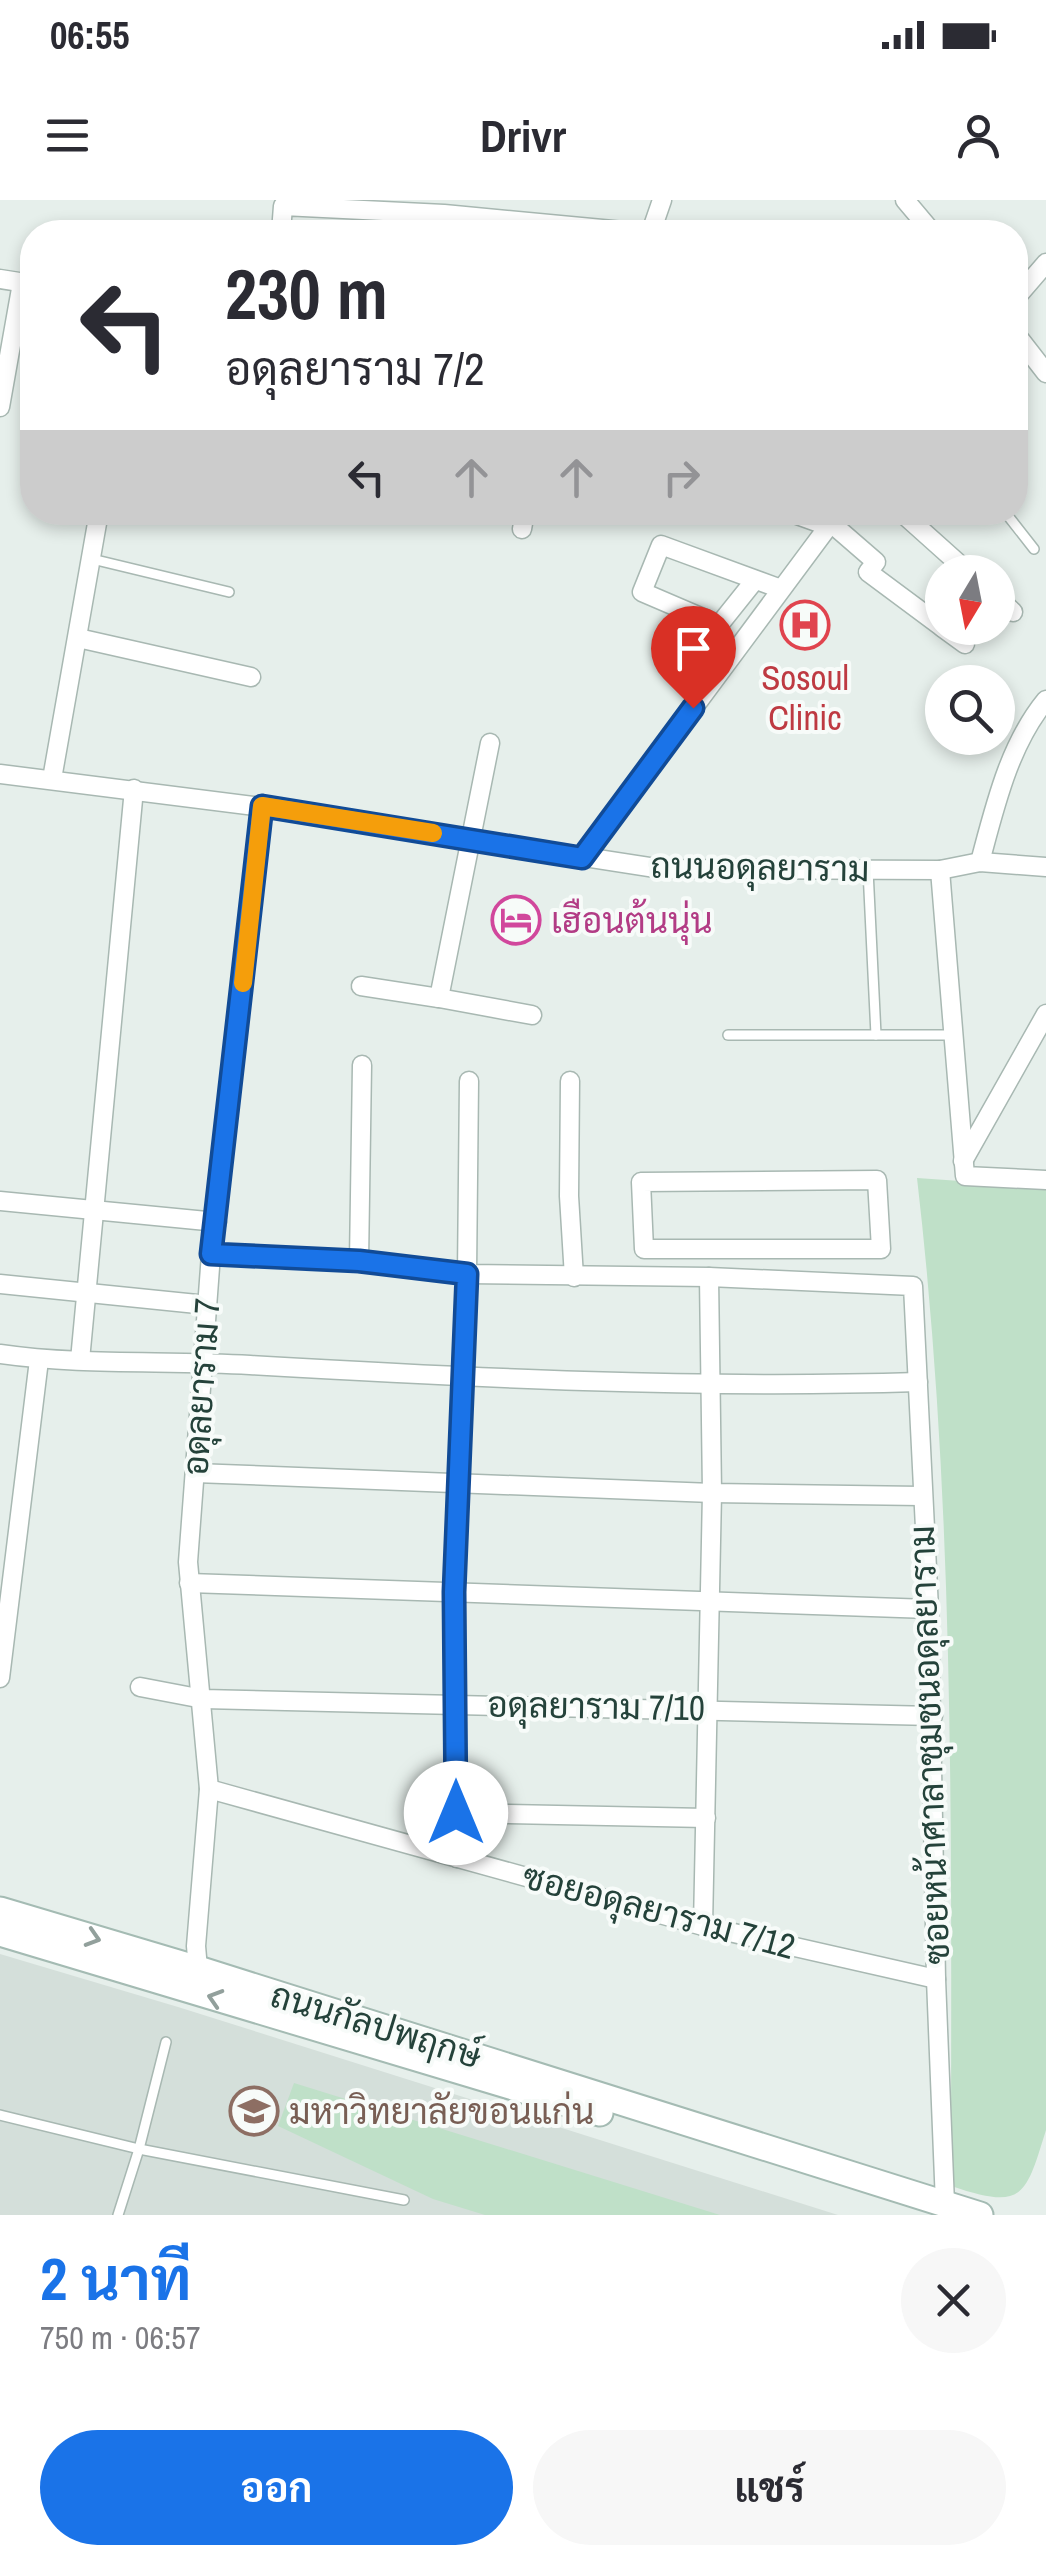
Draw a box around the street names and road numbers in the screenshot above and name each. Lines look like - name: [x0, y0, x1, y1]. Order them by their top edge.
- street label: ถนนอดุลยาราม: [650, 842, 870, 893]
- street label: อดุลยาราม 7: [171, 1297, 232, 1477]
- street label: ซอยหน้าศาลาชุมชนอดุลยาราม: [898, 1525, 961, 1965]
- street label: อดุลยาราม 7/10: [487, 1681, 705, 1732]
- street label: ซอยอดุลยาราม 7/12: [517, 1852, 800, 1971]
- street label: ถนนกัลปพฤกษ์: [265, 1971, 488, 2080]

